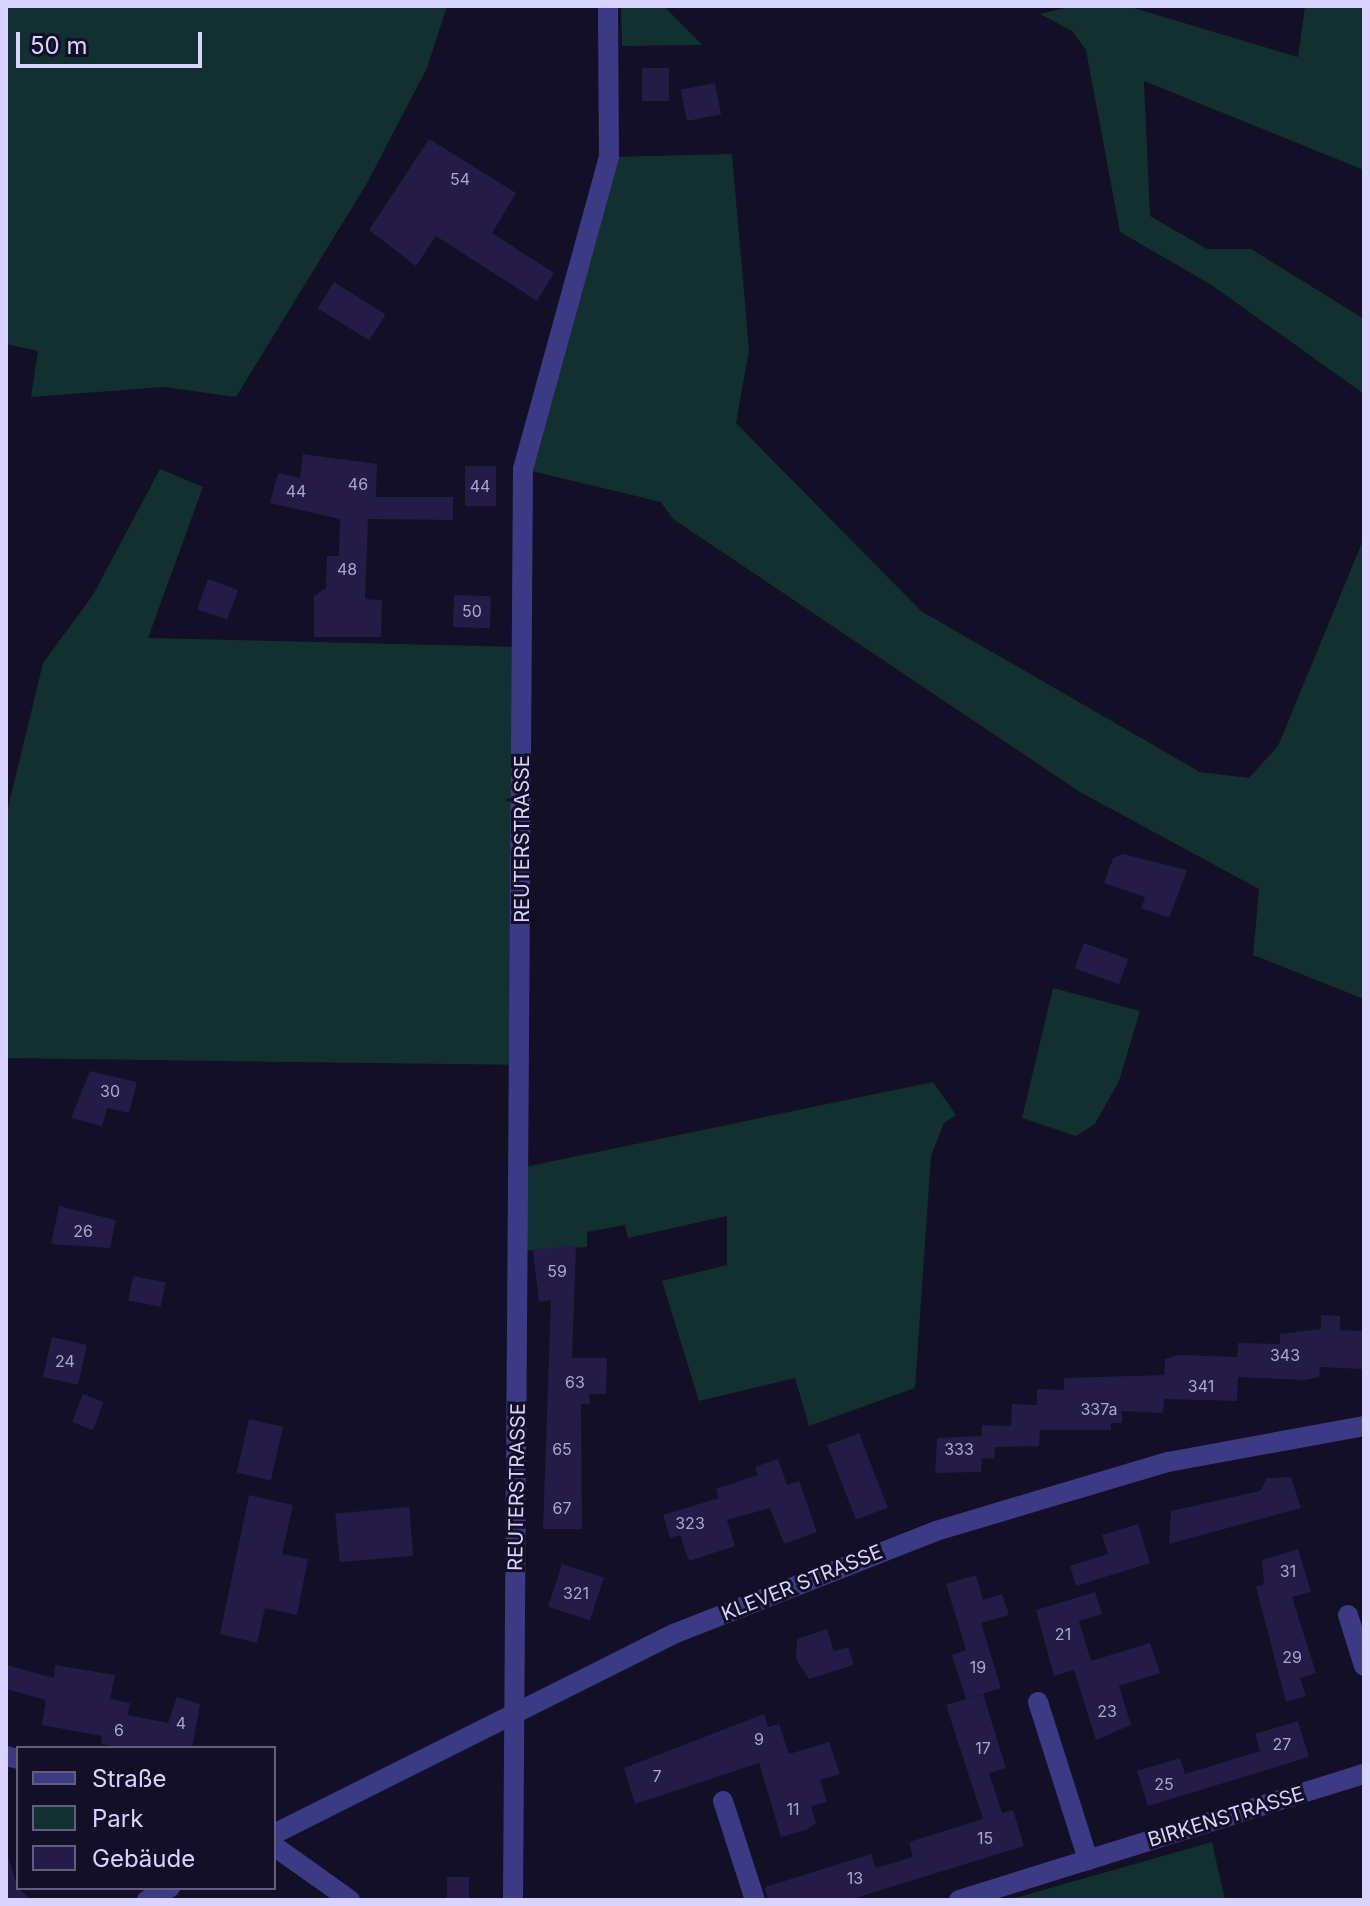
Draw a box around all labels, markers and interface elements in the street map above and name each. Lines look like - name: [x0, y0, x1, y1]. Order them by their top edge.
- scale bar: [20, 16, 206, 66]
- text: 50 m: [30, 31, 88, 60]
- house number: 54: [450, 169, 470, 189]
- house number: 46: [348, 474, 368, 494]
- house number: 44: [470, 476, 490, 496]
- house number: 44: [286, 481, 306, 501]
- house number: 48: [337, 559, 357, 579]
- house number: 50: [462, 601, 482, 621]
- street label: REUTERSTRASSE: [510, 755, 534, 923]
- house number: 30: [100, 1081, 120, 1101]
- house number: 26: [73, 1221, 93, 1241]
- house number: 59: [547, 1261, 567, 1281]
- house number: 343: [1270, 1345, 1300, 1365]
- house number: 24: [55, 1351, 75, 1371]
- house number: 63: [565, 1372, 585, 1392]
- house number: 341: [1188, 1376, 1214, 1396]
- house number: 337a: [1080, 1399, 1118, 1419]
- street label: REUTERSTRASSE: [504, 1403, 530, 1571]
- house number: 65: [552, 1439, 572, 1459]
- house number: 333: [944, 1439, 974, 1459]
- house number: 67: [553, 1498, 571, 1518]
- house number: 323: [675, 1513, 705, 1533]
- street label: KLEVER STRASSE: [718, 1540, 886, 1626]
- house number: 31: [1280, 1561, 1296, 1581]
- house number: 321: [563, 1583, 589, 1603]
- house number: 21: [1055, 1624, 1071, 1644]
- house number: 29: [1282, 1647, 1302, 1667]
- house number: 19: [970, 1657, 986, 1677]
- house number: 23: [1097, 1701, 1117, 1721]
- house number: 4: [176, 1713, 186, 1733]
- house number: 6: [114, 1720, 124, 1740]
- house number: 9: [754, 1729, 764, 1749]
- house number: 27: [1273, 1734, 1291, 1754]
- house number: 17: [975, 1738, 991, 1758]
- legend: [16, 1746, 276, 1890]
- text: Straße: [92, 1764, 167, 1793]
- house number: 7: [652, 1766, 662, 1786]
- house number: 25: [1154, 1774, 1174, 1794]
- street label: BIRKENSTRASSE: [1145, 1782, 1307, 1852]
- house number: 11: [786, 1799, 800, 1819]
- text: Park: [92, 1804, 143, 1833]
- house number: 15: [977, 1828, 993, 1848]
- text: Gebäude: [92, 1844, 195, 1873]
- house number: 13: [847, 1868, 863, 1888]

